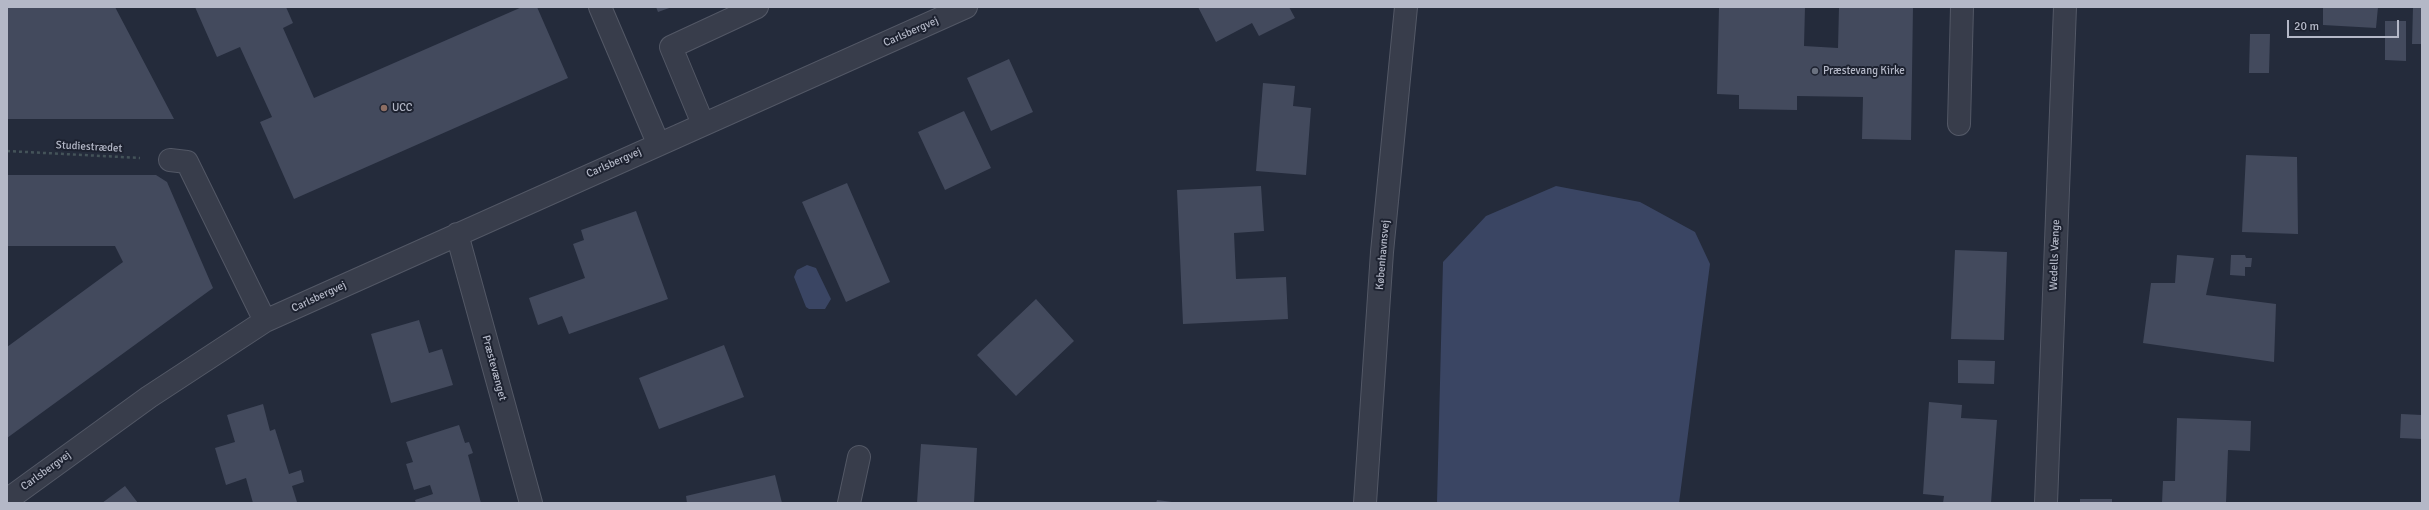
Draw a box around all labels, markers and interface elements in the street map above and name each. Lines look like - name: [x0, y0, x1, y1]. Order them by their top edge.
- scale bar: [2289, 12, 2401, 38]
- street label: Carlsbergvej: [881, 14, 941, 50]
- text: 20 m: [2294, 19, 2319, 34]
- place label: Præstevang Kirke: [1823, 64, 1905, 78]
- marker: Præstevang Kirke: [1810, 66, 1820, 76]
- place label: UCC: [392, 101, 412, 115]
- marker: UCC: [379, 103, 389, 113]
- street label: Studiestrædet: [55, 139, 123, 155]
- street label: Carlsbergvej: [584, 145, 644, 181]
- street label: Københavnsvej: [1373, 219, 1393, 291]
- street label: Wedells Vænge: [2047, 219, 2063, 291]
- street label: Carlsbergvej: [290, 279, 348, 315]
- street label: Præstevænget: [479, 334, 509, 402]
- street label: Carlsbergvej: [18, 448, 74, 494]

